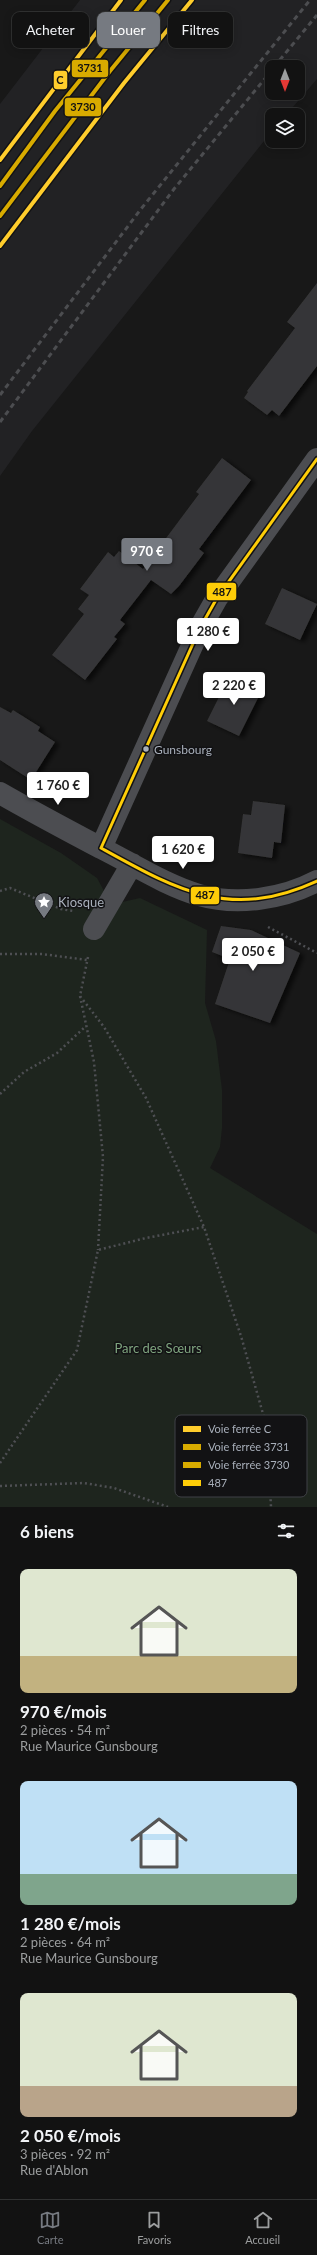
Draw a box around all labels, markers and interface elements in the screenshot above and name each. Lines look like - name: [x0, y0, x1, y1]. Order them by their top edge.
- chip: Acheter: [12, 12, 89, 48]
- chip: Louer: [97, 12, 160, 48]
- chip: Filtres: [168, 12, 233, 48]
- line badge: 3731: [71, 59, 109, 78]
- north arrow: [265, 60, 305, 100]
- map controls: [265, 60, 305, 148]
- text: 3731: [77, 61, 103, 74]
- line badge: C: [53, 70, 68, 90]
- text: C: [56, 73, 64, 86]
- line badge: 3730: [64, 97, 102, 117]
- text: 3730: [70, 100, 96, 113]
- button: layers: [265, 108, 305, 148]
- pin: 970 €: [119, 538, 175, 572]
- text: 970 €: [130, 543, 164, 559]
- line badge: 487: [206, 582, 237, 601]
- text: 487: [212, 585, 232, 598]
- pin: 1 280 €: [171, 618, 245, 652]
- text: 1 280 €: [186, 623, 230, 639]
- pin: 2 220 €: [197, 672, 271, 706]
- text: 2 220 €: [212, 677, 256, 693]
- place label: Gunsbourg: [154, 742, 212, 757]
- marker: Gunsbourg: [141, 744, 151, 754]
- pin: 1 760 €: [21, 772, 95, 806]
- text: 1 760 €: [36, 777, 80, 793]
- pin: 1 620 €: [146, 836, 220, 870]
- text: 1 620 €: [161, 841, 205, 857]
- line badge: 487: [190, 886, 220, 905]
- text: 487: [195, 888, 215, 901]
- place icon: Kiosque: [33, 891, 55, 919]
- place label: Kiosque: [58, 894, 104, 910]
- pin: 2 050 €: [216, 938, 290, 972]
- text: 2 050 €: [231, 943, 275, 959]
- park label: Parc des Sœurs: [114, 1340, 202, 1356]
- legend: [175, 1415, 307, 1497]
- text: Voie ferrée C: [208, 1422, 272, 1435]
- text: Voie ferrée 3731: [208, 1440, 289, 1453]
- text: Voie ferrée 3730: [208, 1458, 290, 1471]
- text: 487: [208, 1476, 227, 1489]
- icon: filters: [275, 1520, 297, 1542]
- text: 6 biens: [20, 1521, 74, 1542]
- icon: home: [123, 1595, 195, 1667]
- text: 970 €/mois: [20, 1701, 107, 1722]
- text: 2 pièces · 54 m²: [20, 1722, 110, 1738]
- text: Rue Maurice Gunsbourg: [20, 1738, 158, 1754]
- icon: home: [123, 1807, 195, 1879]
- text: 1 280 €/mois: [20, 1913, 121, 1934]
- text: 2 pièces · 64 m²: [20, 1934, 110, 1950]
- text: Rue Maurice Gunsbourg: [20, 1950, 158, 1966]
- icon: home: [123, 2019, 195, 2091]
- text: 2 050 €/mois: [20, 2125, 121, 2146]
- text: 3 pièces · 92 m²: [20, 2146, 110, 2162]
- text: Rue d'Ablon: [20, 2162, 88, 2178]
- tab: Carte: [37, 2209, 63, 2246]
- tab: Favoris: [137, 2209, 171, 2246]
- tab: Accueil: [245, 2209, 280, 2246]

